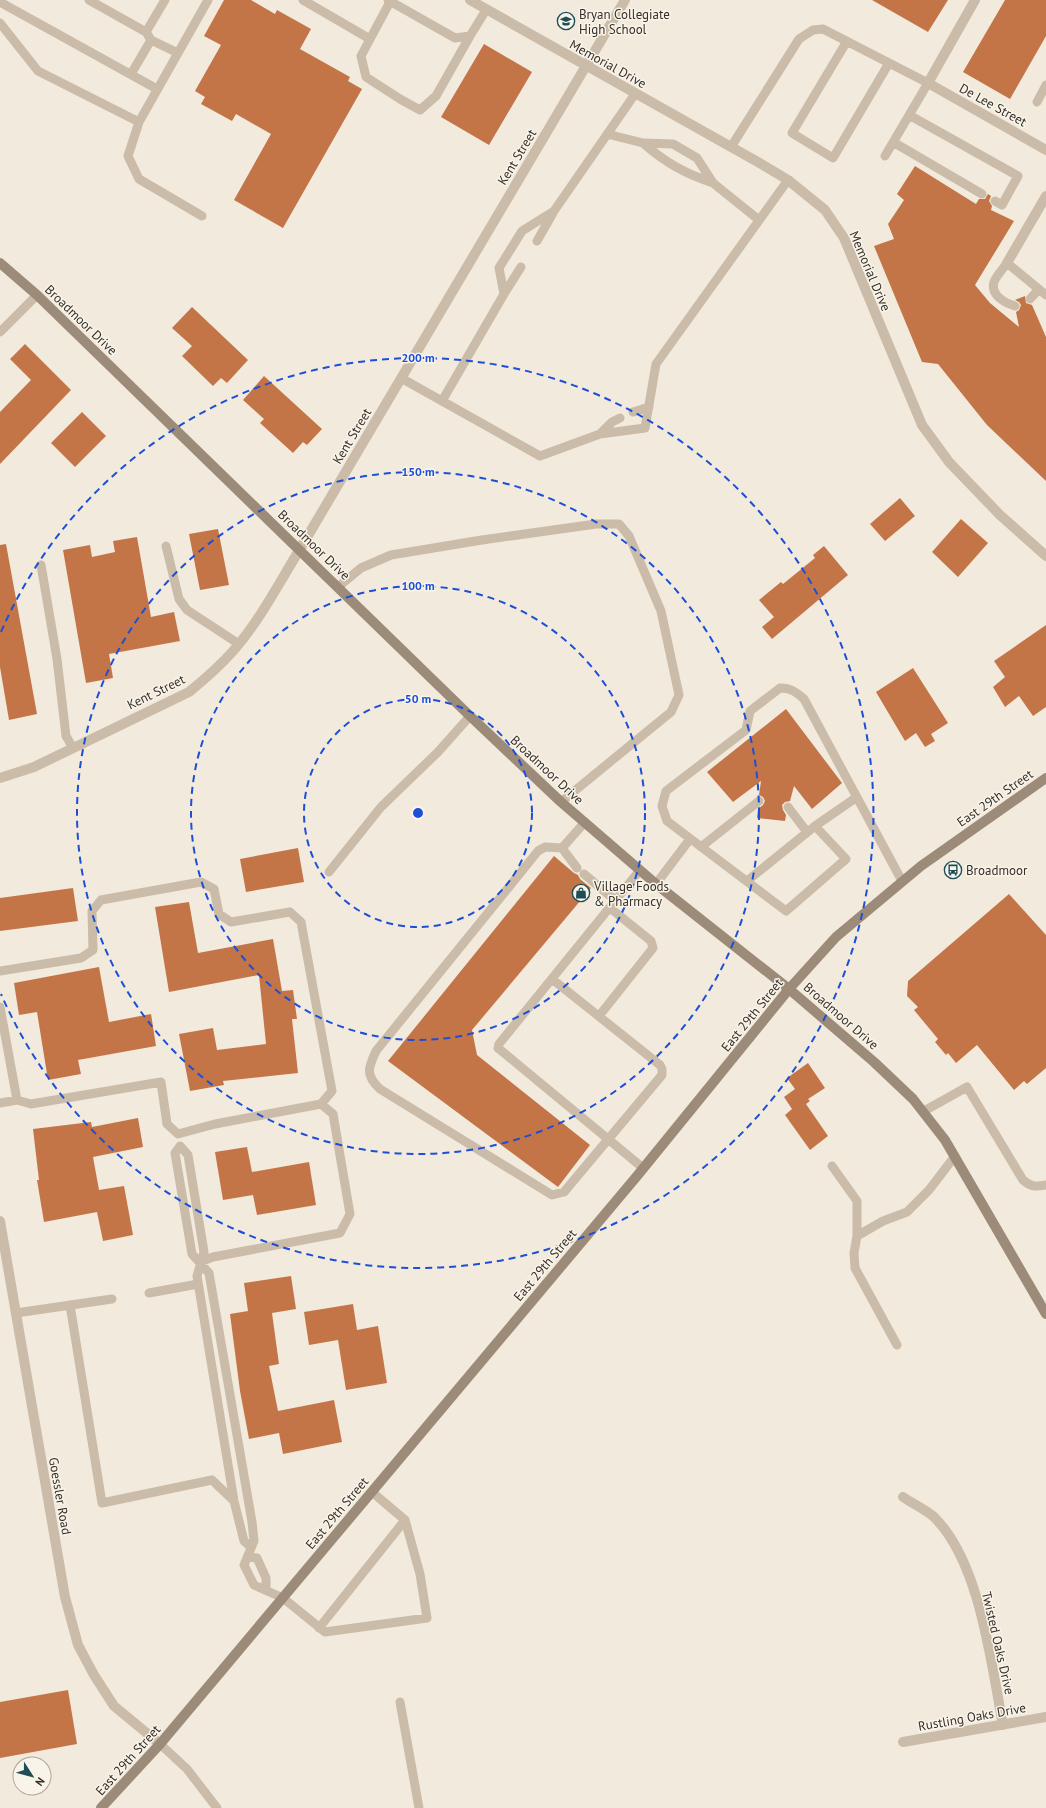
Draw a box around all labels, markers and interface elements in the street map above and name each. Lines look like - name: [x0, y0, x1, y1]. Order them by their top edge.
- place label: Bryan Collegiate High School: [579, 6, 670, 38]
- school or university icon: Bryan Collegiate High School: [556, 11, 576, 31]
- street label: Memorial Drive: [567, 36, 649, 92]
- street label: De Lee Street: [956, 80, 1030, 131]
- street label: Kent Street: [494, 126, 541, 188]
- street label: Memorial Drive: [846, 228, 894, 314]
- street label: Broadmoor Drive: [41, 281, 121, 359]
- text: 200 m: [401, 350, 435, 365]
- street label: Kent Street: [329, 405, 376, 467]
- text: 150 m: [401, 464, 435, 479]
- street label: Broadmoor Drive: [274, 506, 354, 584]
- text: 100 m: [401, 578, 435, 593]
- street label: Kent Street: [124, 670, 188, 713]
- text: 50 m: [405, 691, 431, 706]
- street label: Broadmoor Drive: [507, 732, 587, 808]
- street label: East 29th Street: [954, 765, 1037, 831]
- centre of rings: [411, 806, 425, 820]
- bus stop icon: Broadmoor: [943, 860, 963, 880]
- place label: Broadmoor: [966, 862, 1028, 879]
- place label: Village Foods & Pharmacy: [593, 878, 669, 910]
- shop icon: Village Foods & Pharmacy: [571, 883, 591, 903]
- street label: East 29th Street: [717, 975, 787, 1055]
- street label: Broadmoor Drive: [800, 979, 882, 1053]
- street label: East 29th Street: [510, 1225, 581, 1305]
- street label: Goessler Road: [45, 1456, 75, 1536]
- street label: East 29th Street: [302, 1473, 373, 1553]
- street label: Twisted Oaks Drive: [978, 1590, 1018, 1696]
- street label: Rustling Oaks Drive: [917, 1699, 1027, 1735]
- street label: East 29th Street: [92, 1721, 165, 1799]
- north arrow: [12, 1756, 52, 1796]
- text: N: [32, 1775, 48, 1789]

